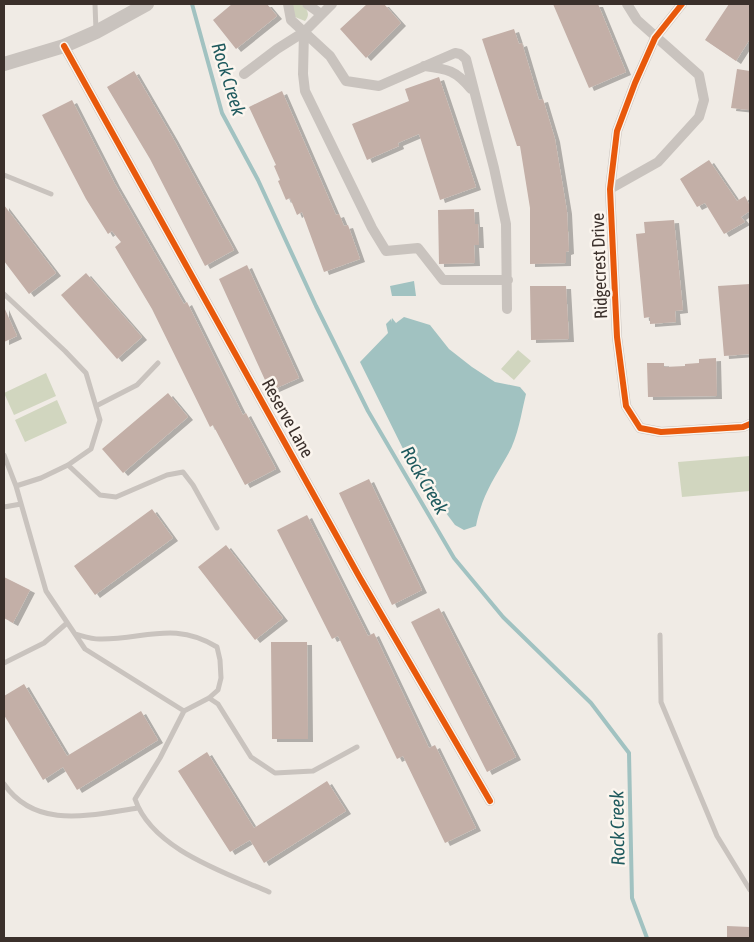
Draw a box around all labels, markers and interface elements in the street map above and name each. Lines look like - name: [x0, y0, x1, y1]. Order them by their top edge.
- water label: Rock Creek: [207, 40, 251, 119]
- street label: Ridgecrest Drive: [587, 213, 611, 319]
- street label: Reserve Lane: [258, 375, 318, 461]
- water label: Rock Creek: [397, 442, 454, 519]
- water label: Rock Creek: [605, 790, 629, 866]

